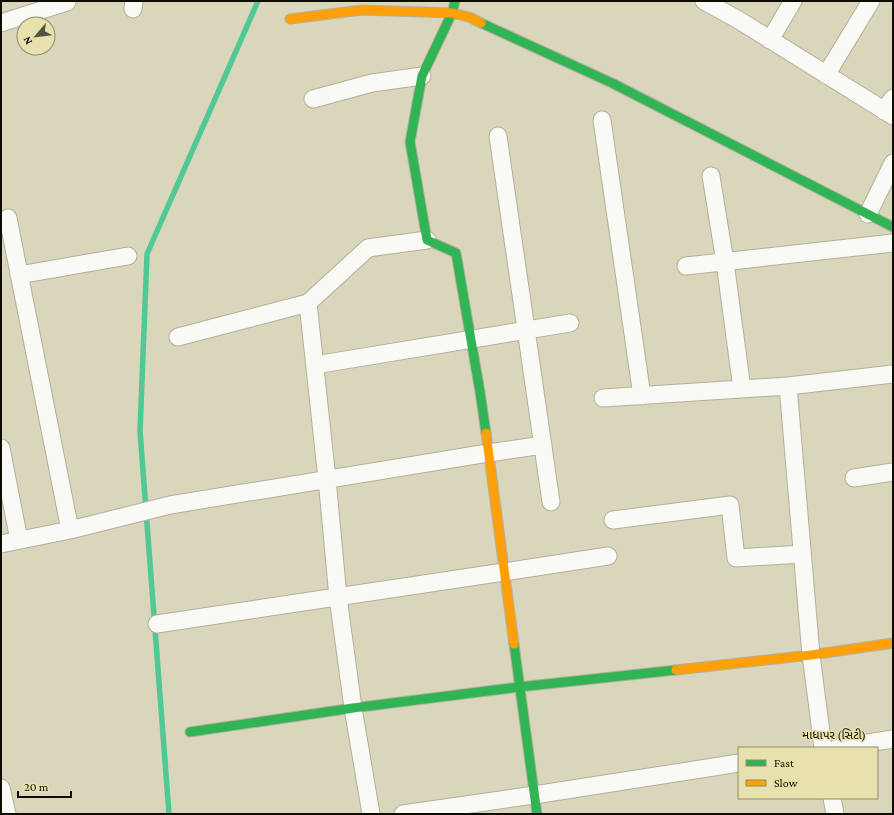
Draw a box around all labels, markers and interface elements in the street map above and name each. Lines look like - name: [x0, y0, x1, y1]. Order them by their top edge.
- north arrow: [16, 16, 56, 56]
- text: N: [20, 34, 34, 47]
- district label: માધાપર (સિટી): [802, 728, 866, 742]
- legend: [738, 747, 878, 799]
- text: Fast: [774, 756, 795, 770]
- scale bar: [18, 773, 71, 799]
- text: Slow: [774, 776, 798, 790]
- text: 20 m: [24, 780, 49, 794]

